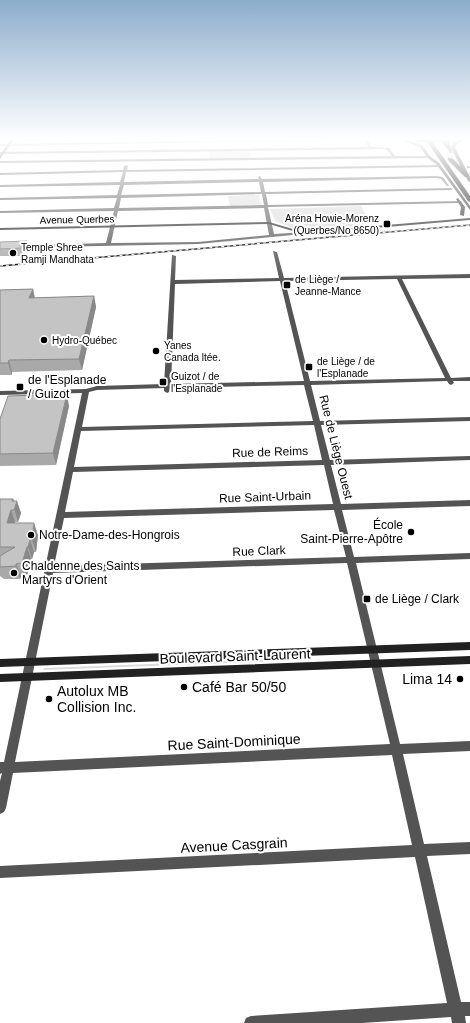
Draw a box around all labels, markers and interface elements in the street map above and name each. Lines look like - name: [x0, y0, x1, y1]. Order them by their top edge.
- street label: Avenue Querbes: [39, 213, 115, 226]
- place label: Aréna Howie-Morenz (Querbes/No 8650): [285, 213, 379, 236]
- marker: Aréna Howie-Morenz (Querbes/No 8650): [382, 219, 392, 229]
- place label: Temple Shree Ramji Mandhata: [21, 242, 94, 265]
- marker: Temple Shree Ramji Mandhata: [8, 248, 18, 258]
- place label: de Liège / Jeanne-Mance: [295, 274, 362, 297]
- marker: de Liège / Jeanne-Mance: [282, 280, 292, 290]
- marker: Hydro-Québec: [39, 335, 49, 345]
- place label: Hydro-Québec: [52, 335, 117, 346]
- place label: Yanes Canada ltée.: [164, 340, 221, 363]
- marker: Yanes Canada ltée.: [151, 346, 161, 356]
- place label: de Liège / de l'Esplanade: [317, 356, 375, 379]
- marker: de Liège / de l'Esplanade: [304, 362, 314, 372]
- place label: Guizot / de l'Esplanade: [171, 371, 223, 394]
- place label: de l'Esplanade / Guizot: [28, 373, 107, 401]
- marker: Guizot / de l'Esplanade: [158, 377, 168, 387]
- marker: de l'Esplanade / Guizot: [15, 382, 25, 392]
- street label: Rue de Liège Ouest: [316, 394, 356, 501]
- street label: Rue de Reims: [232, 444, 308, 460]
- street label: Rue Saint-Urbain: [219, 488, 311, 506]
- place label: École Saint-Pierre-Apôtre: [300, 517, 403, 546]
- marker: École Saint-Pierre-Apôtre: [406, 527, 416, 537]
- place label: Notre-Dame-des-Hongrois: [39, 528, 180, 542]
- marker: Notre-Dame-des-Hongrois: [26, 530, 36, 540]
- street label: Rue Clark: [232, 543, 287, 559]
- place label: Chaldenne des Saints Martyrs d'Orient: [22, 559, 139, 587]
- marker: Chaldenne des Saints Martyrs d'Orient: [9, 568, 19, 578]
- place label: de Liège / Clark: [375, 592, 460, 606]
- marker: de Liège / Clark: [362, 594, 372, 604]
- street label: Boulevard Saint-Laurent: [159, 645, 311, 667]
- place label: Lima 14: [402, 671, 452, 687]
- marker: Lima 14: [455, 674, 465, 684]
- place label: Café Bar 50/50: [192, 679, 286, 695]
- marker: Café Bar 50/50: [179, 682, 189, 692]
- place label: Autolux MB Collision Inc.: [57, 683, 136, 715]
- marker: Autolux MB Collision Inc.: [44, 694, 54, 704]
- street label: Rue Saint-Dominique: [167, 731, 301, 753]
- street label: Avenue Casgrain: [180, 834, 288, 856]

